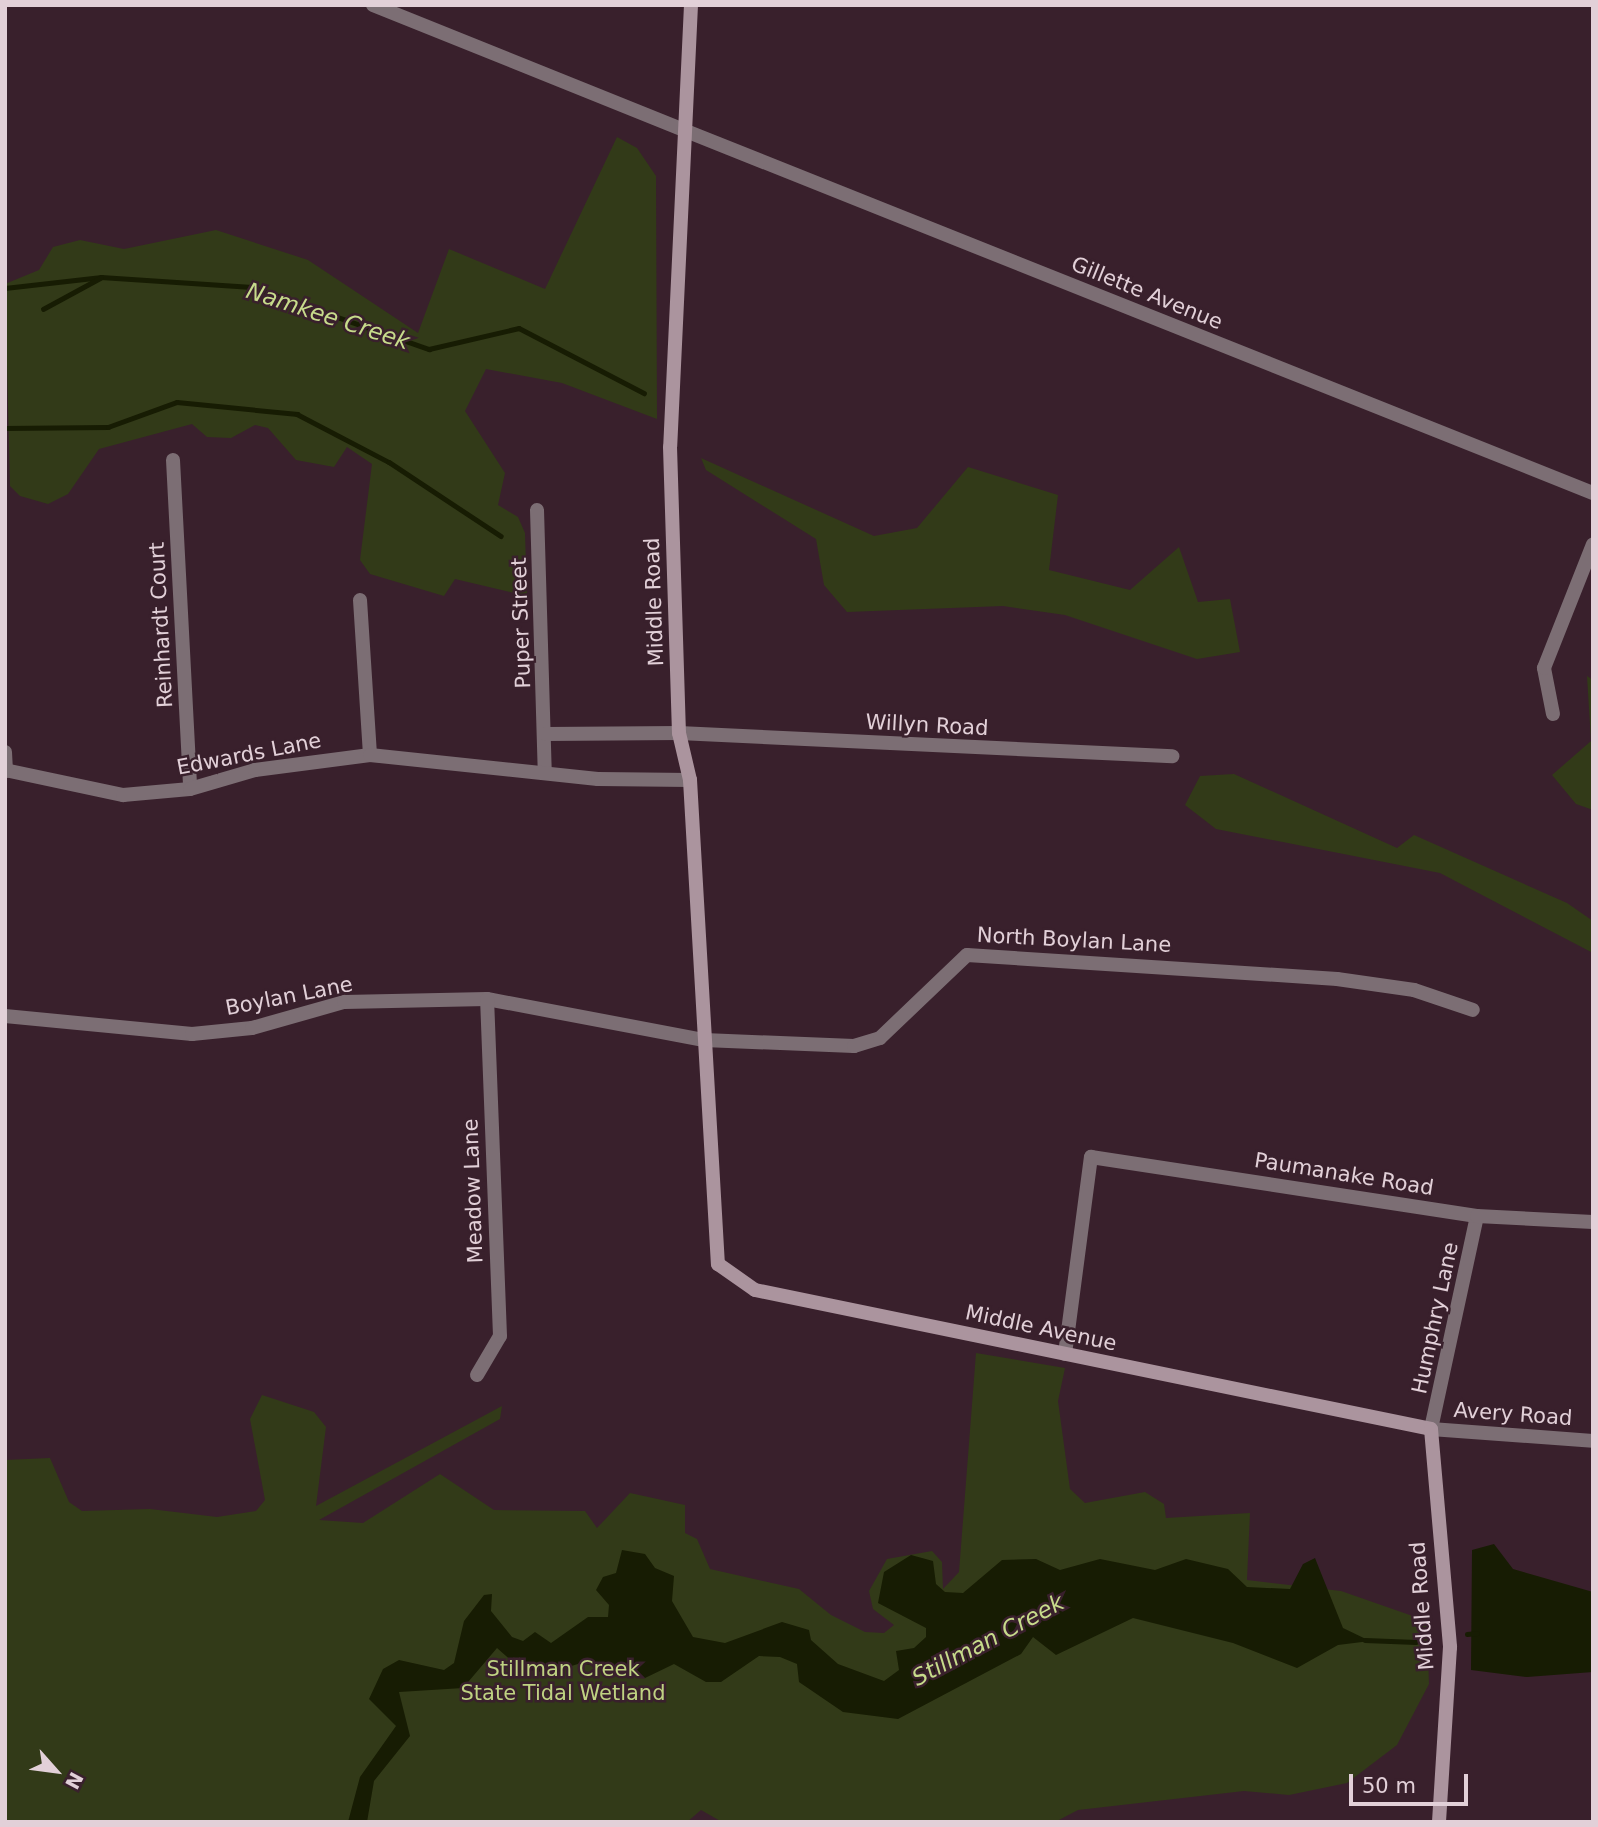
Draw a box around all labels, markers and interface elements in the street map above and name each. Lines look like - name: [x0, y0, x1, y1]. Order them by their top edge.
- street label: Gillette Avenue: [1068, 251, 1226, 335]
- water label: Namkee Creek: [243, 277, 413, 355]
- street label: Middle Road: [639, 537, 669, 667]
- street label: Reinhardt Court: [144, 541, 178, 709]
- street label: Puper Street: [506, 557, 536, 689]
- street label: Willyn Road: [865, 709, 989, 741]
- street label: Edwards Lane: [175, 728, 323, 780]
- street label: North Boylan Lane: [976, 922, 1172, 958]
- street label: Boylan Lane: [223, 971, 355, 1021]
- street label: Meadow Lane: [458, 1118, 488, 1264]
- street label: Paumanake Road: [1253, 1147, 1435, 1201]
- street label: Humphry Lane: [1407, 1240, 1463, 1396]
- street label: Middle Avenue: [963, 1300, 1119, 1356]
- street label: Avery Road: [1453, 1397, 1573, 1431]
- street label: Middle Road: [1405, 1541, 1439, 1671]
- water label: Stillman Creek: [907, 1588, 1069, 1692]
- park label: Stillman Creek State Tidal Wetland: [460, 1656, 666, 1706]
- north arrow: [21, 1736, 91, 1806]
- scale bar: [1353, 1760, 1472, 1804]
- text: N: [61, 1769, 88, 1793]
- text: 50 m: [1362, 1774, 1416, 1798]

